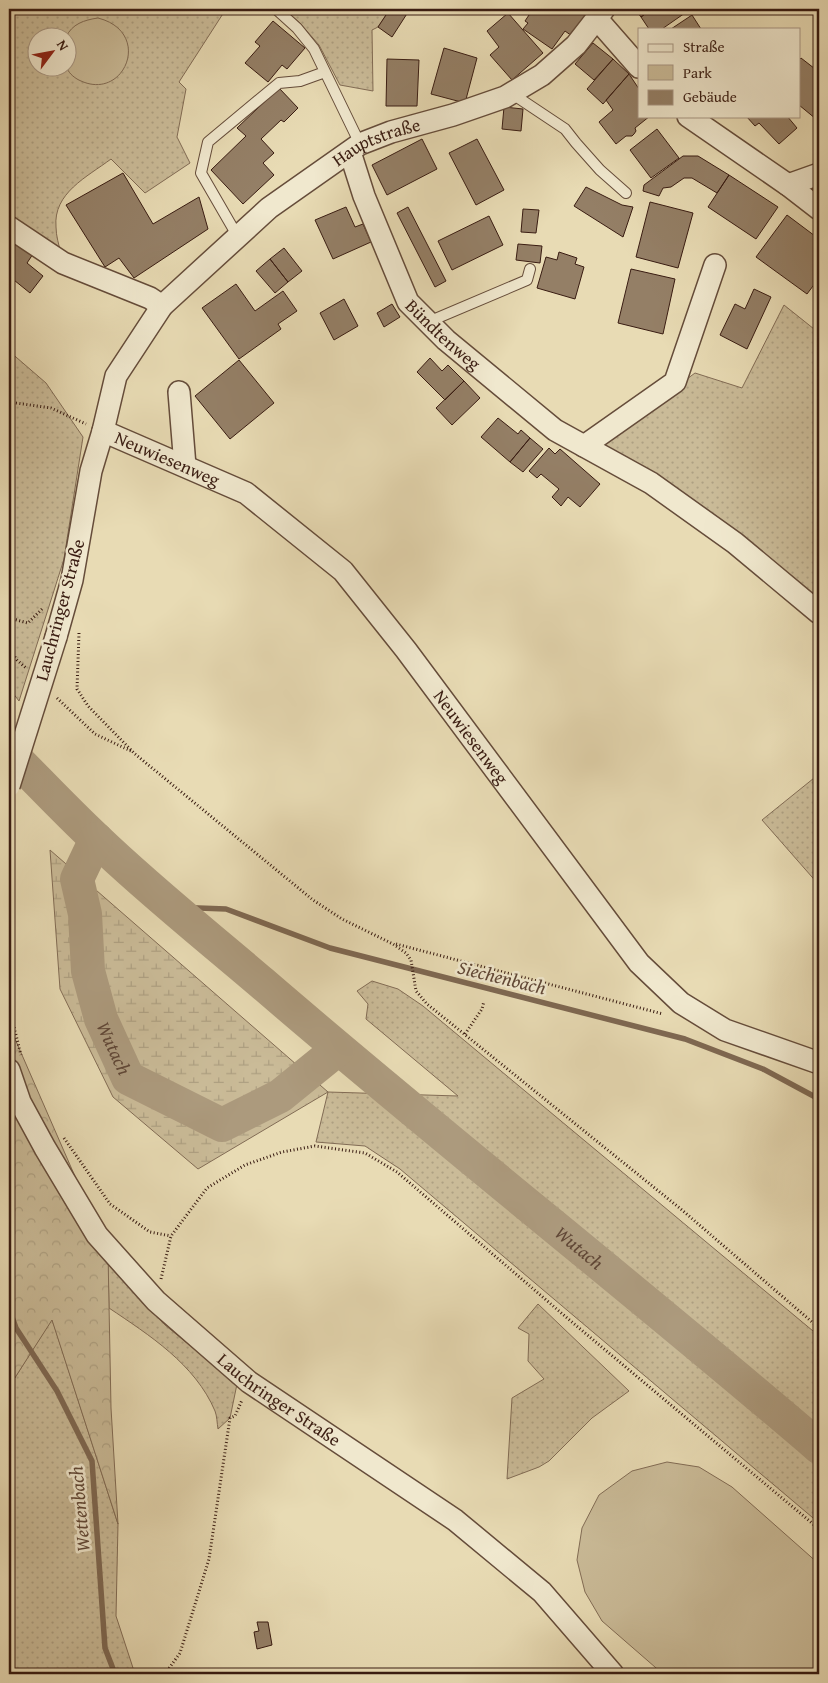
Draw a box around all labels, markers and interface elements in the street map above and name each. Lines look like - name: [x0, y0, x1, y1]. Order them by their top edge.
- north arrow: [28, 28, 78, 78]
- legend: [638, 28, 800, 118]
- text: N: [52, 36, 74, 55]
- text: Straße: [683, 36, 725, 57]
- text: Park: [683, 62, 712, 83]
- text: Gebäude: [683, 86, 737, 107]
- street label: Hauptstraße: [326, 111, 423, 173]
- street label: Bündtenweg: [399, 293, 487, 376]
- street label: Neuwiesenweg: [111, 424, 224, 493]
- street label: Lauchringer Straße: [28, 536, 91, 684]
- street label: Neuwiesenweg: [427, 684, 516, 790]
- water label: Siechenbach: [455, 953, 549, 1002]
- water label: Wutach: [90, 1017, 139, 1080]
- water label: Wutach: [549, 1219, 610, 1276]
- street label: Lauchringer Straße: [211, 1346, 346, 1453]
- water label: Wettenbach: [61, 1465, 97, 1553]

